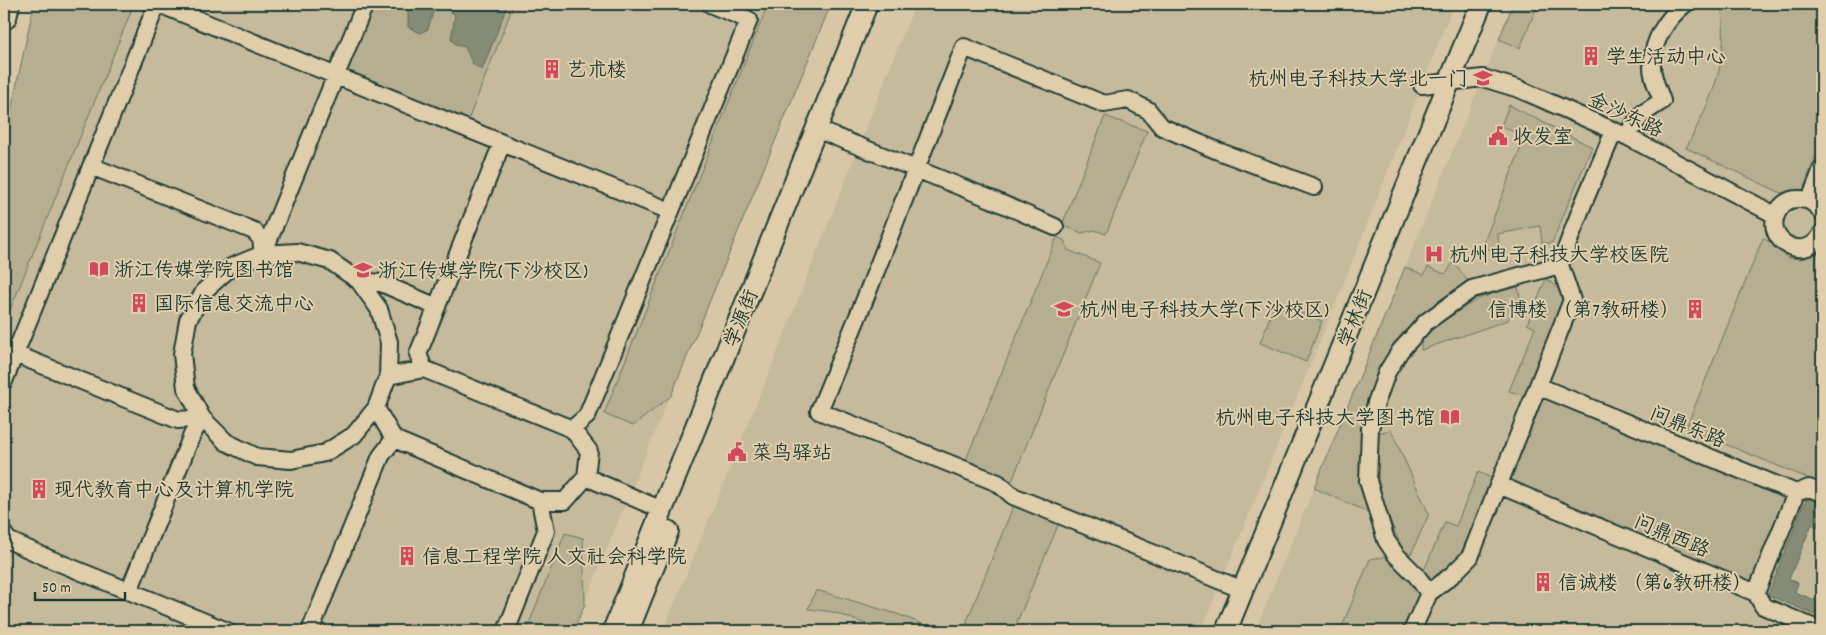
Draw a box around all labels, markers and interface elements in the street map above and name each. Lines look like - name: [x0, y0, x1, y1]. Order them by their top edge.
- building icon: 学生活动中心: [1580, 45, 1602, 67]
- place label: 学生活动中心: [1606, 45, 1726, 73]
- building icon: 艺术楼: [541, 58, 563, 80]
- place label: 艺术楼: [567, 58, 627, 86]
- place label: 杭州电子科技大学北一门: [1248, 67, 1468, 95]
- school or university icon: 杭州电子科技大学北一门: [1472, 67, 1494, 89]
- street label: 金沙东路: [1583, 87, 1668, 147]
- public building icon: 收发室: [1487, 125, 1509, 147]
- place label: 收发室: [1513, 125, 1573, 153]
- hospital icon: 杭州电子科技大学校医院: [1423, 243, 1445, 265]
- place label: 杭州电子科技大学校医院: [1449, 243, 1669, 271]
- library icon: 浙江传媒学院图书馆: [88, 258, 110, 280]
- place label: 浙江传媒学院图书馆: [114, 258, 294, 286]
- school or university icon: 浙江传媒学院(下沙校区): [352, 259, 374, 281]
- place label: 浙江传媒学院(下沙校区): [378, 259, 588, 287]
- street label: 学源街: [719, 286, 767, 352]
- street label: 学林街: [1333, 286, 1381, 352]
- building icon: 国际信息交流中心: [128, 292, 150, 314]
- place label: 国际信息交流中心: [154, 292, 314, 320]
- school or university icon: 杭州电子科技大学(下沙校区): [1053, 298, 1075, 320]
- place label: 杭州电子科技大学(下沙校区): [1079, 298, 1329, 326]
- place label: 信博楼 （第7教研楼）: [1488, 298, 1680, 326]
- building icon: 信博楼 （第7教研楼）: [1684, 298, 1706, 320]
- street label: 问鼎东路: [1645, 401, 1730, 457]
- place label: 杭州电子科技大学图书馆: [1215, 406, 1435, 434]
- library icon: 杭州电子科技大学图书馆: [1439, 406, 1461, 428]
- public building icon: 菜鸟驿站: [726, 441, 748, 463]
- place label: 菜鸟驿站: [752, 441, 832, 469]
- building icon: 现代教育中心及计算机学院: [28, 478, 50, 500]
- place label: 现代教育中心及计算机学院: [54, 478, 294, 506]
- street label: 问鼎西路: [1629, 509, 1714, 567]
- building icon: 信息工程学院 人文社会科学院: [396, 545, 418, 567]
- place label: 信息工程学院 人文社会科学院: [422, 545, 687, 573]
- scale bar: [35, 570, 125, 602]
- building icon: 信诚楼 （第6教研楼）: [1532, 571, 1554, 593]
- place label: 信诚楼 （第6教研楼）: [1558, 571, 1752, 599]
- text: 50 m: [42, 578, 71, 600]

